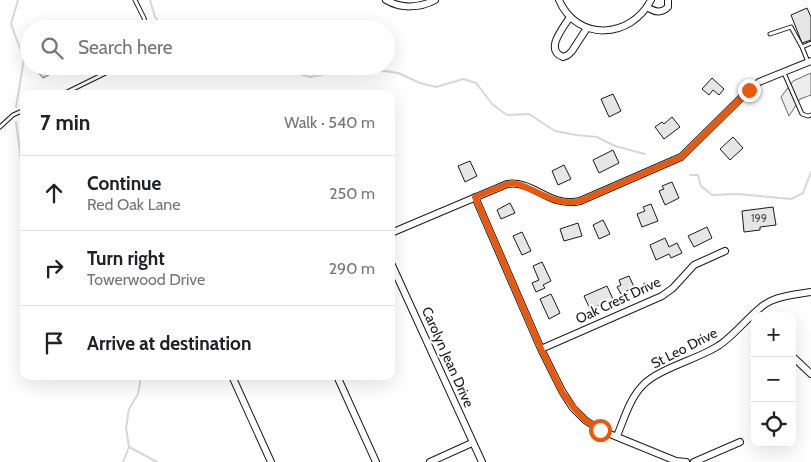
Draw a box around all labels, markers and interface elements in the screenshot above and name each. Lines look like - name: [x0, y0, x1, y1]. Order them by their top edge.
- search box: [20, 20, 395, 75]
- icon: search: [38, 34, 66, 62]
- text: Search here: [78, 36, 172, 59]
- route end: [738, 79, 761, 102]
- text: 7 min: [40, 110, 90, 135]
- text: Walk · 540 m: [284, 113, 375, 132]
- text: Continue: [87, 172, 161, 195]
- icon: ahead: [40, 179, 68, 207]
- text: 250 m: [329, 184, 375, 203]
- text: Red Oak Lane: [87, 195, 180, 214]
- house number: 199: [751, 211, 767, 225]
- text: Turn right: [87, 247, 165, 270]
- icon: right: [40, 254, 68, 282]
- text: 290 m: [329, 259, 375, 278]
- text: Towerwood Drive: [87, 270, 205, 289]
- street label: Oak Crest Drive: [573, 272, 663, 328]
- street label: Carolyn Jean Drive: [418, 304, 478, 410]
- map controls: [751, 312, 796, 447]
- button: +: [751, 312, 796, 357]
- street label: St Leo Drive: [648, 324, 720, 372]
- icon: arrive: [40, 329, 68, 357]
- text: Arrive at destination: [87, 332, 251, 355]
- button: −: [751, 357, 796, 402]
- button: locate: [751, 402, 796, 447]
- route start: [589, 419, 612, 442]

